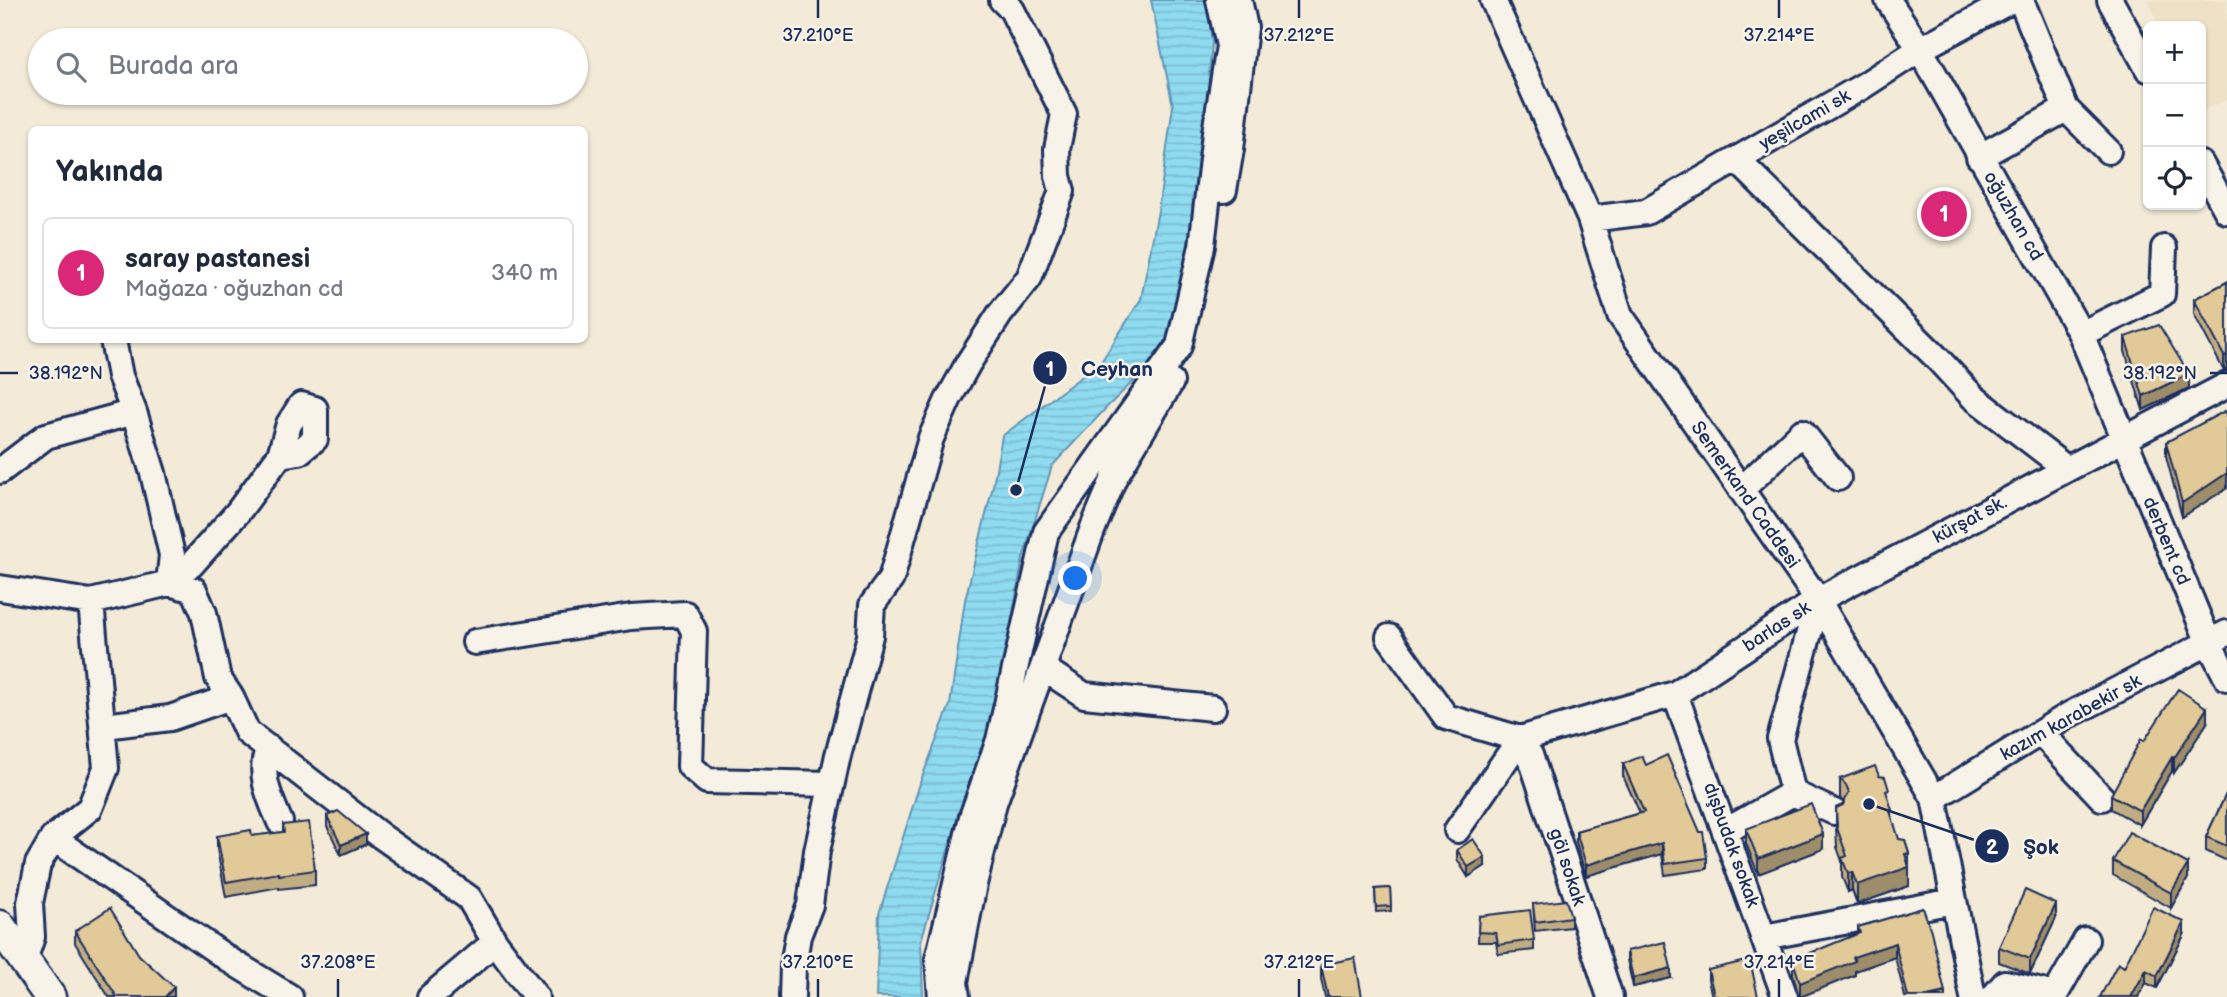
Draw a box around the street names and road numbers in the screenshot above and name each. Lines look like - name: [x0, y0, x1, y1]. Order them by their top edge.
- street label: yeşilcami sk: [1754, 84, 1855, 156]
- street label: oğuzhan cd: [1978, 167, 2048, 265]
- street label: Semerkand Caddesi: [1686, 417, 1804, 573]
- street label: kürşat sk.: [1929, 491, 2011, 549]
- street label: derbent cd: [2137, 493, 2195, 589]
- street label: barlas sk: [1739, 596, 1816, 657]
- street label: kazım karabekir sk: [1996, 669, 2146, 766]
- street label: dışbudak sokak: [1698, 779, 1764, 911]
- street label: göl sokak: [1544, 825, 1591, 909]

